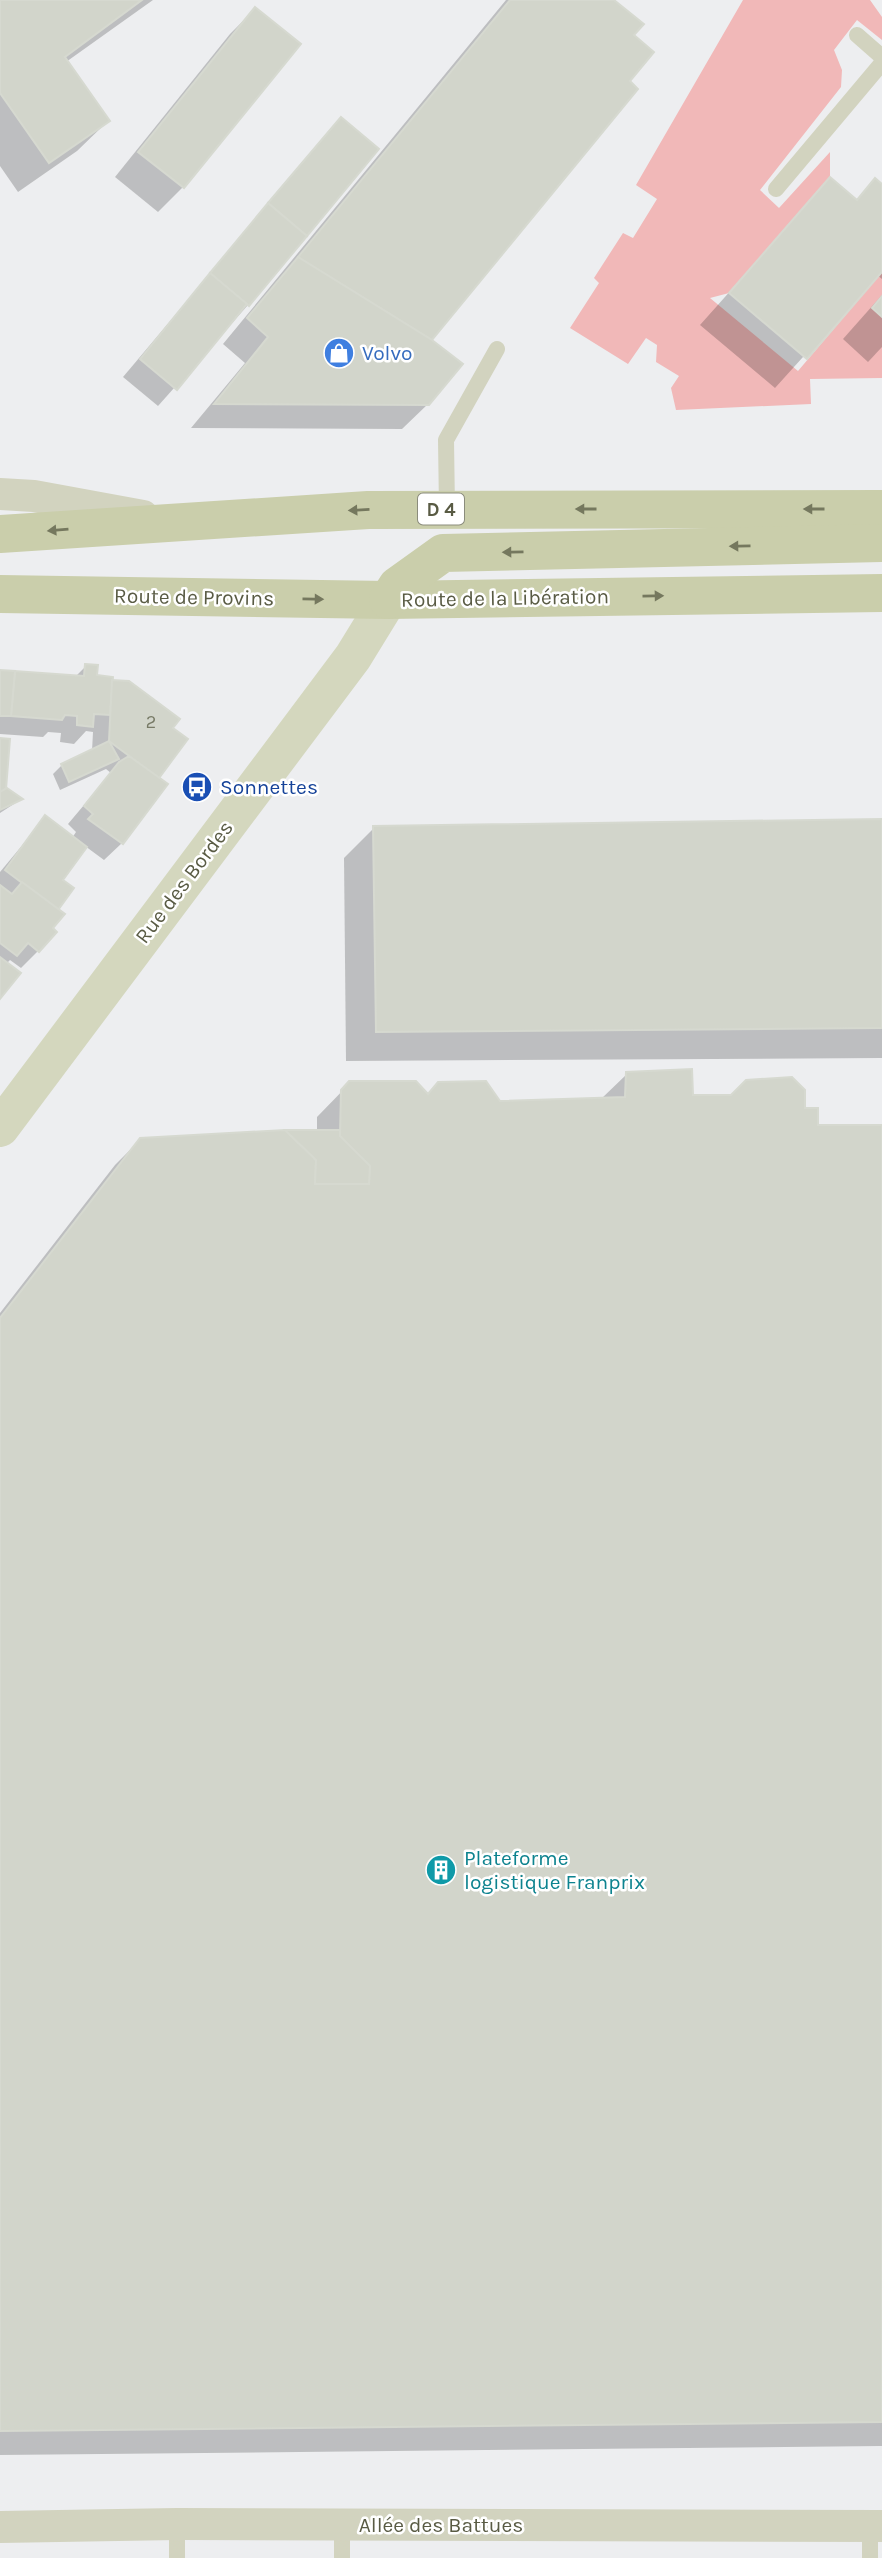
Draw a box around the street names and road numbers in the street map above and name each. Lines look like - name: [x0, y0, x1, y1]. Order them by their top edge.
- road number: D 4: [418, 494, 464, 524]
- street label: Route de Provins: [114, 584, 274, 610]
- street label: Route de la Libération: [401, 584, 609, 612]
- street label: Rue des Bordes: [130, 816, 238, 948]
- street label: Allée des Battues: [359, 2513, 523, 2537]

